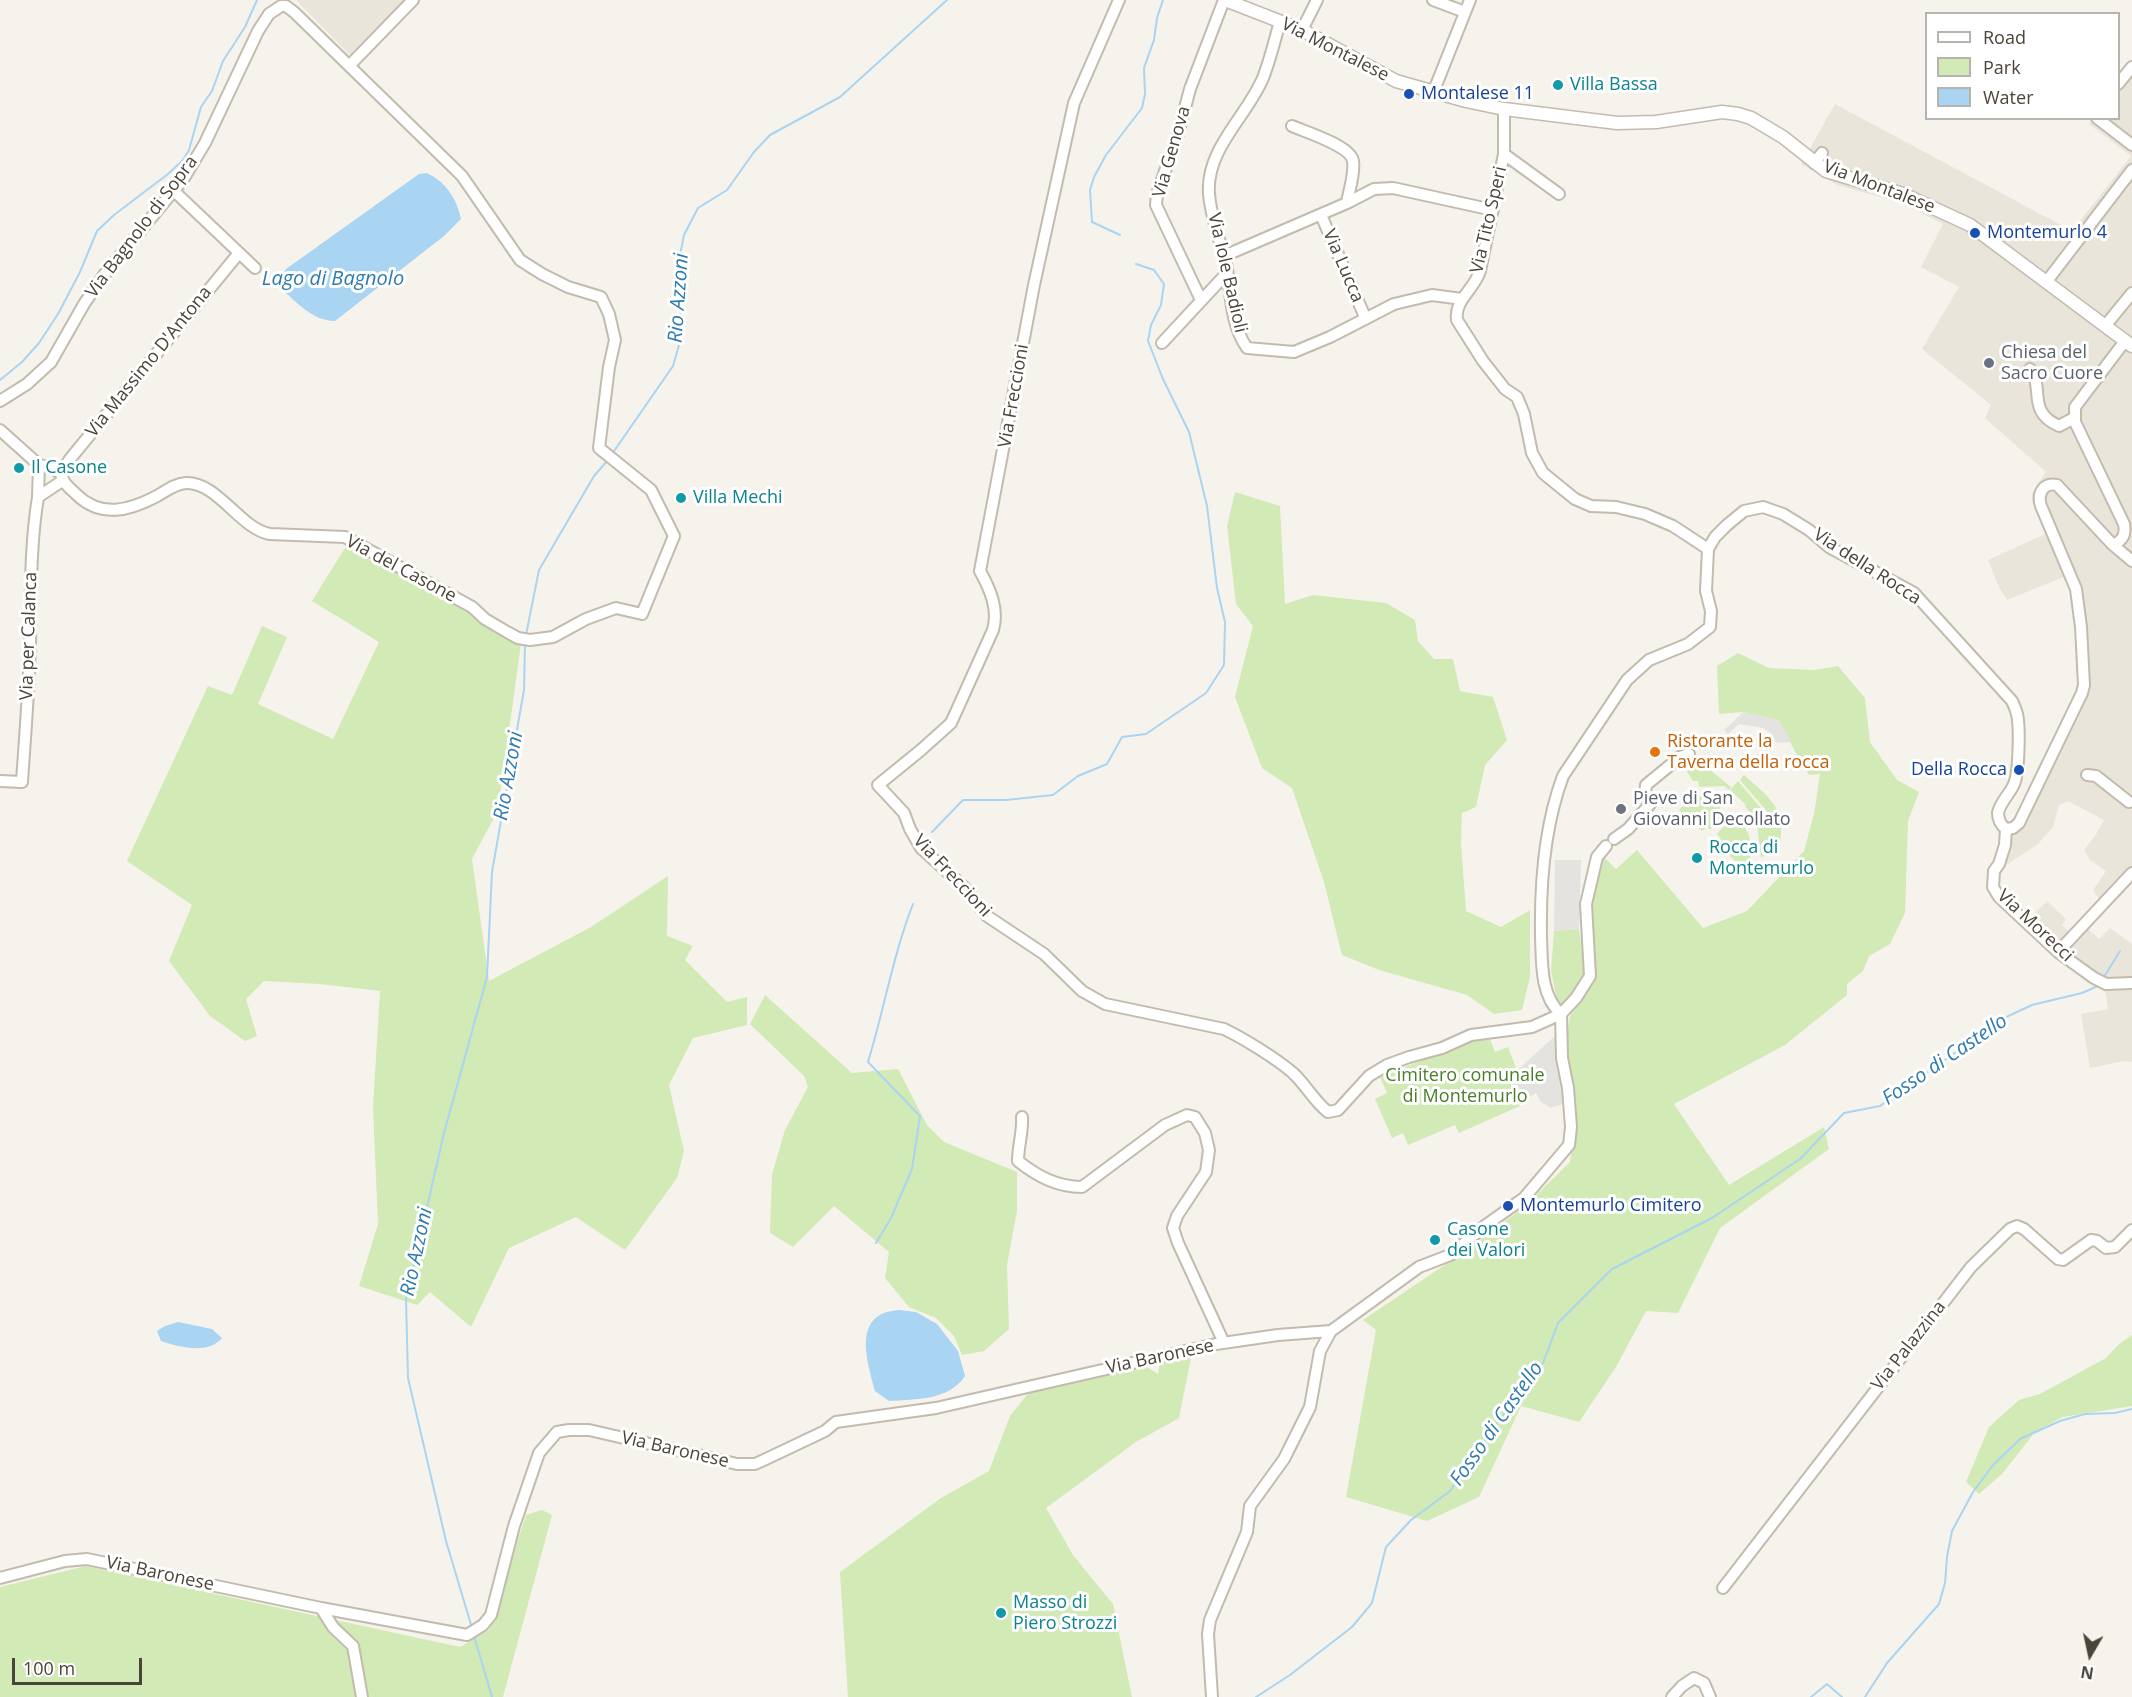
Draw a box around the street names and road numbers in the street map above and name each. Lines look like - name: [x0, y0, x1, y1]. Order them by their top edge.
- street label: Via Montalese: [1278, 14, 1392, 86]
- street label: Via Genova: [1149, 104, 1195, 200]
- street label: Via Bagnolo di Sopra: [81, 152, 203, 302]
- street label: Via Montalese: [1820, 156, 1938, 218]
- street label: Via Tito Speri: [1466, 164, 1512, 276]
- street label: Via Iole Badioli: [1203, 211, 1251, 335]
- street label: Via Lucca: [1318, 226, 1368, 306]
- street label: Via Massimo D'Antona: [82, 282, 216, 442]
- street label: Via Freccioni: [994, 342, 1034, 450]
- street label: Via della Rocca: [1809, 524, 1925, 610]
- street label: Via del Casone: [342, 531, 460, 607]
- street label: Via per Calanca: [16, 571, 42, 701]
- street label: Via Freccioni: [908, 830, 996, 922]
- street label: Via Morecci: [1992, 885, 2078, 967]
- street label: Via Palazzina: [1867, 1297, 1951, 1395]
- street label: Via Baronese: [1104, 1335, 1216, 1379]
- street label: Via Baronese: [619, 1427, 731, 1473]
- street label: Via Baronese: [104, 1552, 216, 1596]

